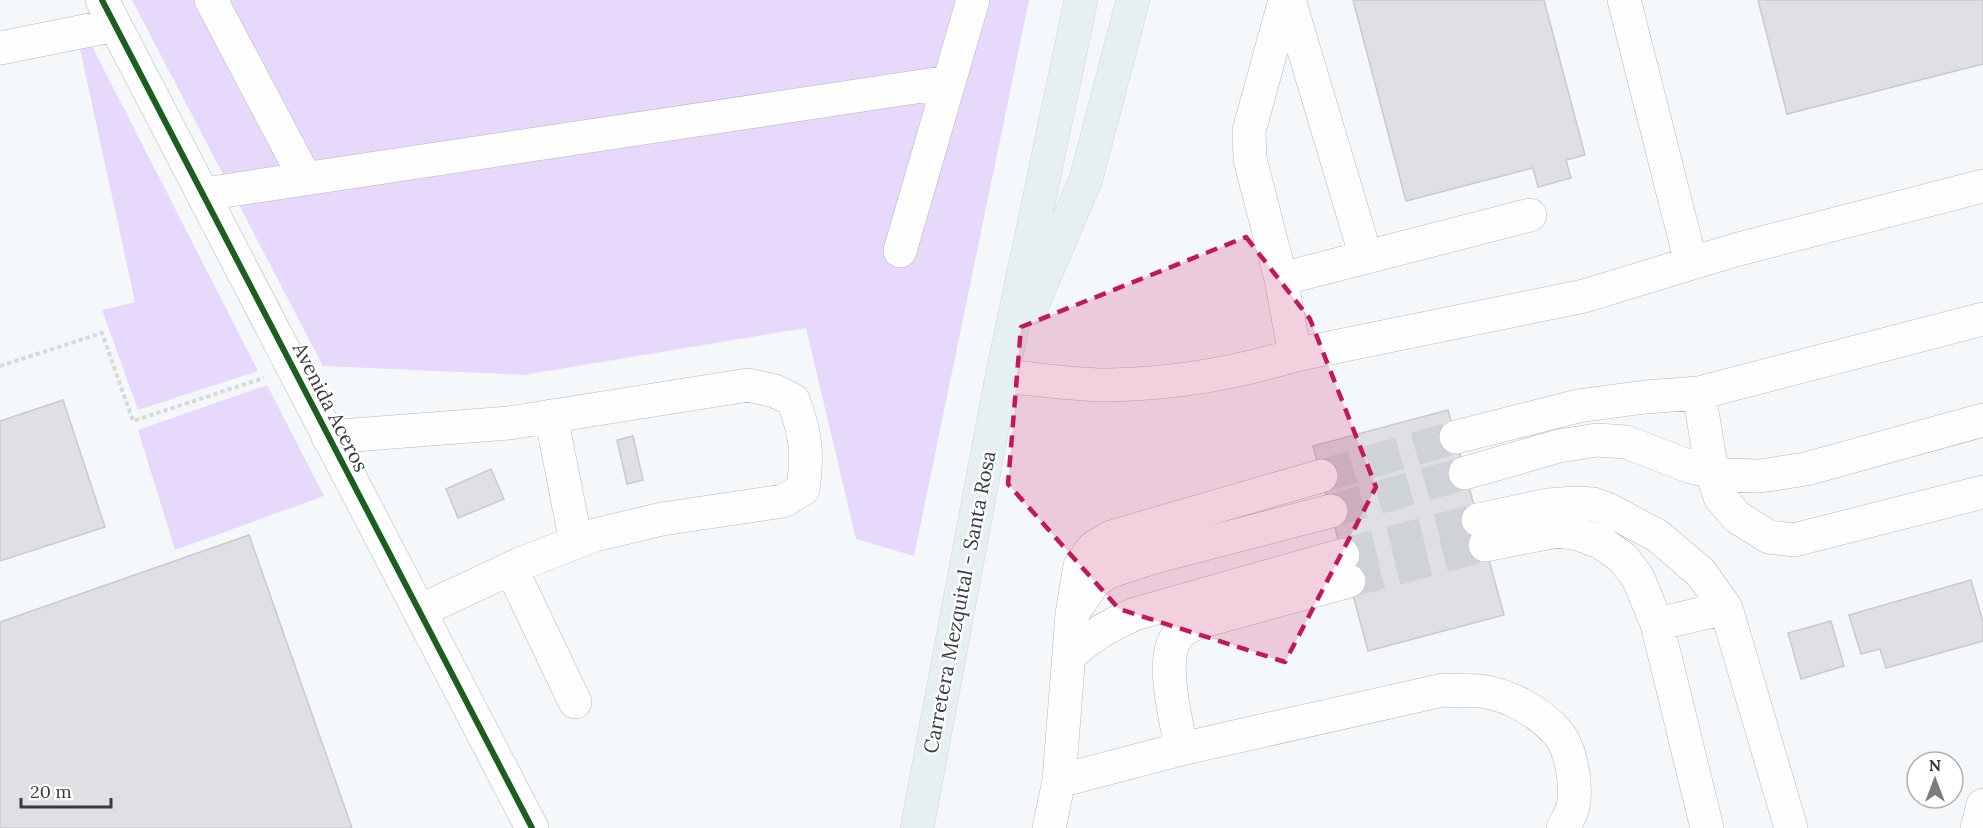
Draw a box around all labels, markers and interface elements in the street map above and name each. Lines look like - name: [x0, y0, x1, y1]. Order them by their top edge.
- street label: Avenida Aceros: [287, 337, 374, 476]
- street label: Carretera Mezquital - Santa Rosa: [917, 449, 1001, 755]
- north arrow: [1905, 750, 1965, 810]
- text: N: [1929, 755, 1941, 775]
- scale bar: [21, 771, 111, 809]
- text: 20 m: [30, 780, 72, 803]

